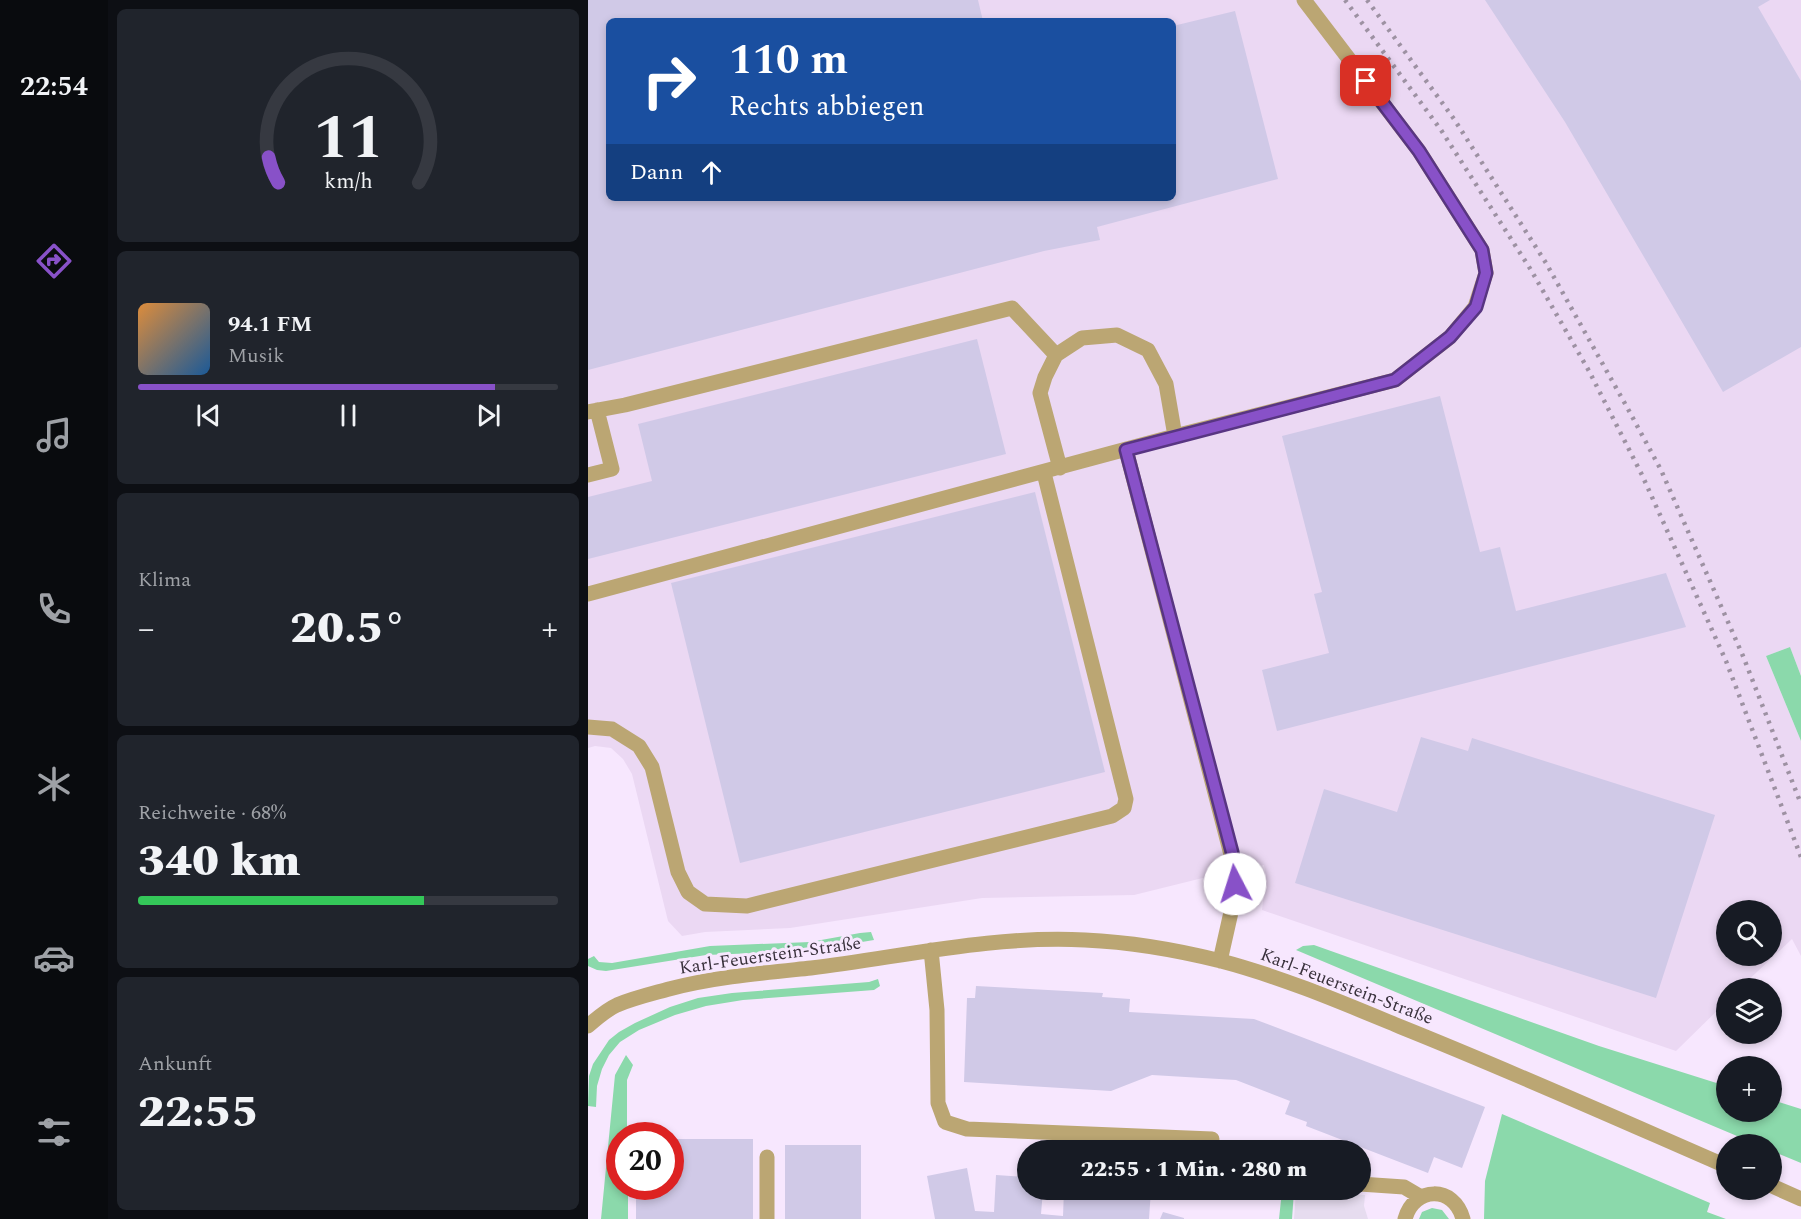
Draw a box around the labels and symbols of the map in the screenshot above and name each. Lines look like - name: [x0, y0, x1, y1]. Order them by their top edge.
- pin: [1340, 55, 1391, 106]
- position arrow: [1203, 852, 1267, 916]
- street label: Karl-Feuerstein-Straße: [677, 929, 863, 982]
- street label: Karl-Feuerstein-Straße: [1256, 941, 1437, 1032]
- speed limit sign: 20: [606, 1122, 684, 1200]

